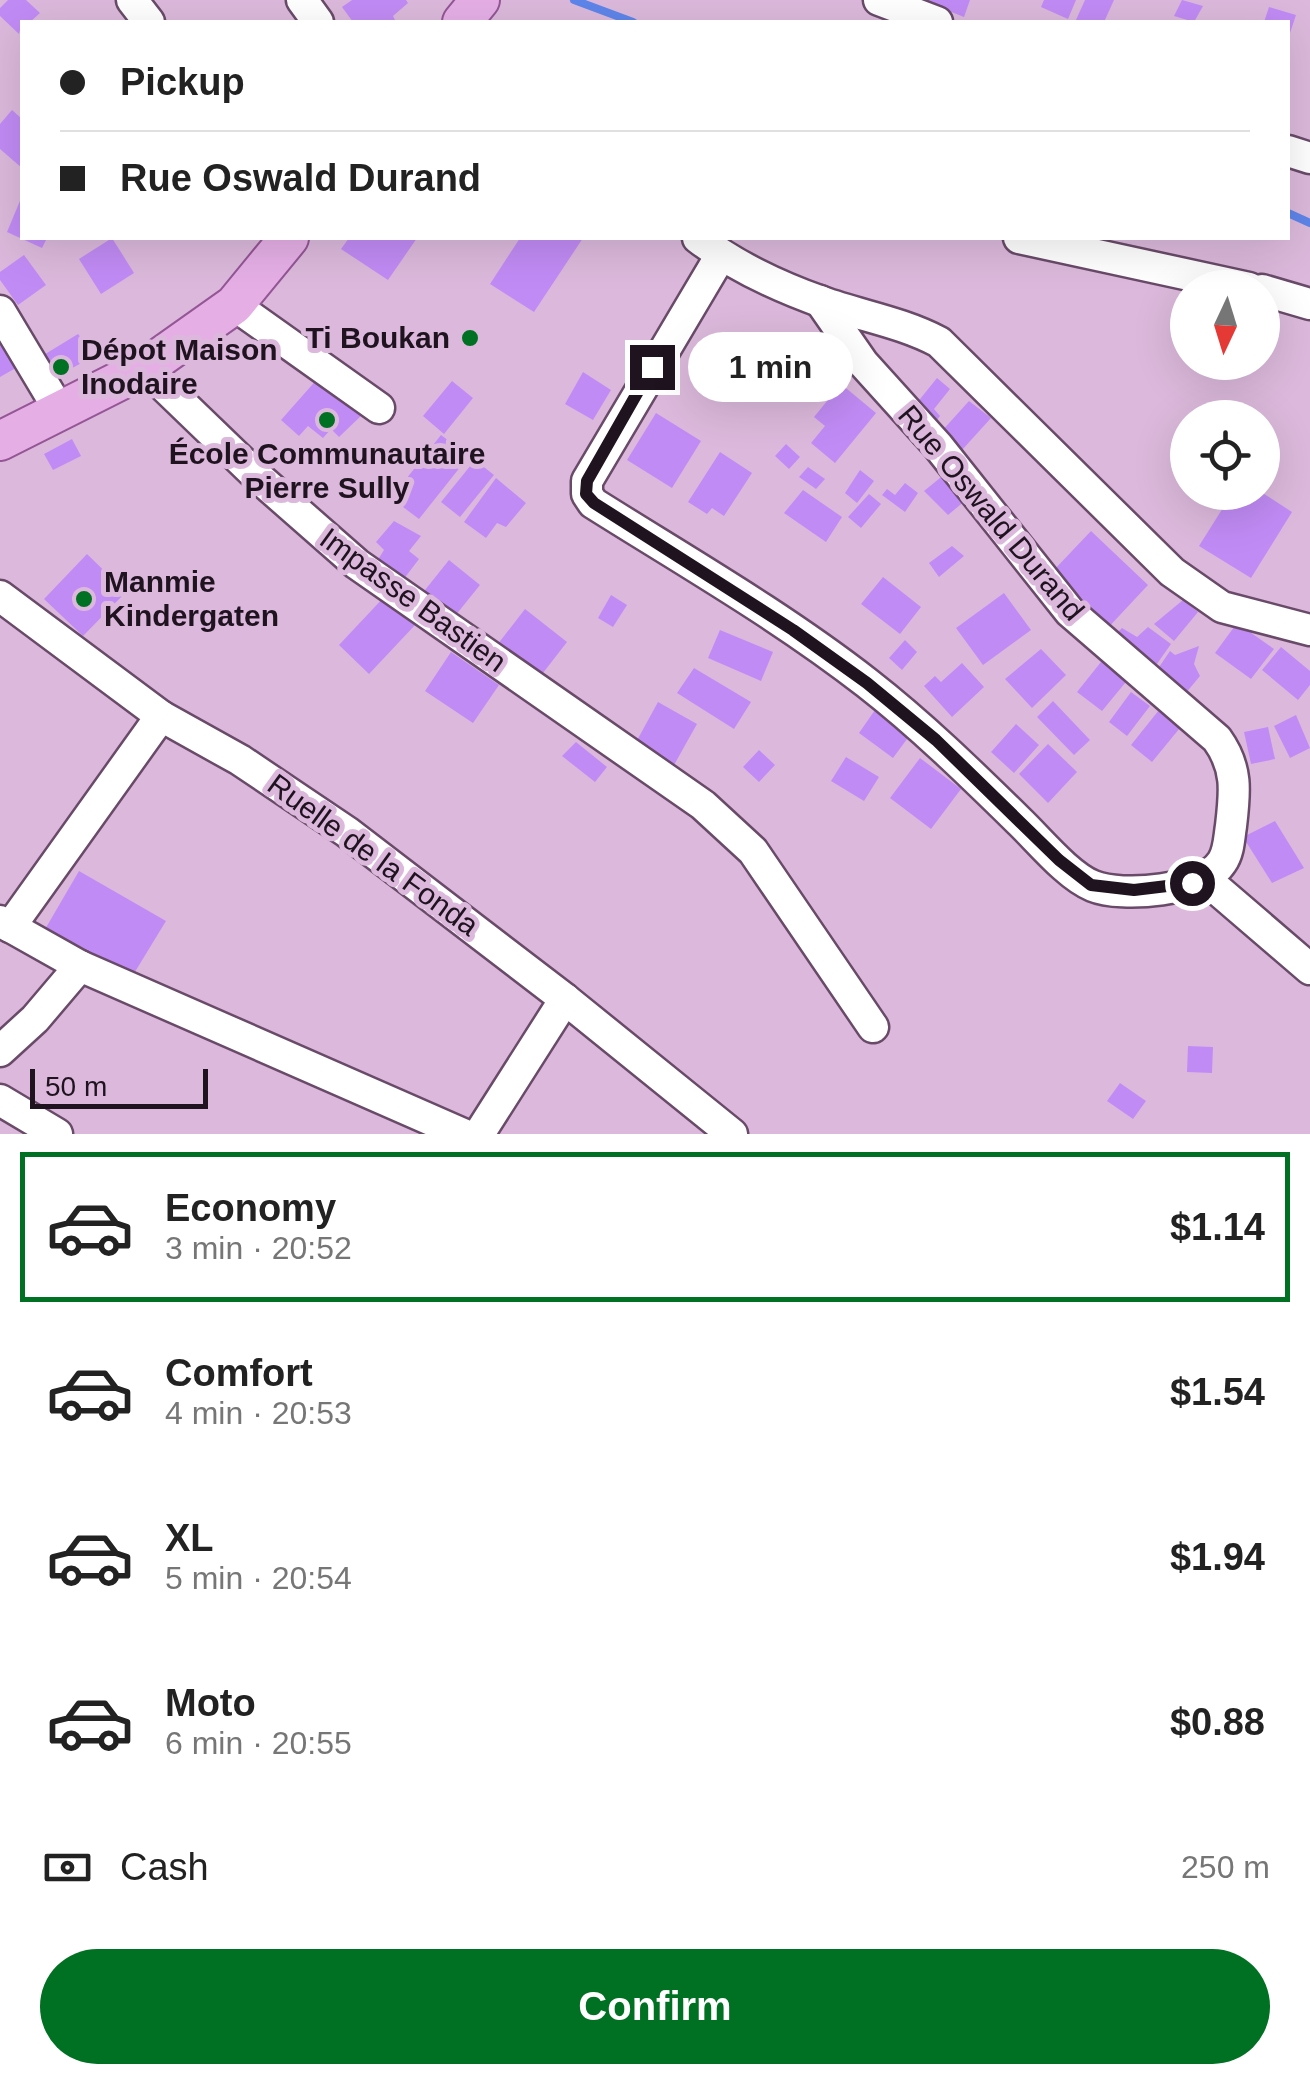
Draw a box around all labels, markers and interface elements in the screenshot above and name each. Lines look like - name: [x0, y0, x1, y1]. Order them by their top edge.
- text: Pickup: [120, 61, 245, 103]
- text: Rue Oswald Durand: [120, 157, 481, 199]
- north arrow: [1170, 270, 1280, 380]
- map controls: [1170, 270, 1280, 510]
- place label: Ti Boukan: [306, 321, 450, 354]
- marker: Ti Boukan: [459, 327, 481, 349]
- callout: 1 min: [687, 332, 852, 402]
- place label: Dépot Maison Inodaire: [81, 333, 278, 400]
- route end: [630, 345, 675, 390]
- text: 1 min: [729, 349, 812, 385]
- marker: Dépot Maison Inodaire: [50, 356, 72, 378]
- street label: Rue Oswald Durand: [892, 399, 1091, 627]
- button: locate: [1170, 400, 1280, 510]
- marker: École Communautaire Pierre Sully: [316, 409, 338, 431]
- place label: École Communautaire Pierre Sully: [169, 437, 485, 504]
- street label: Impasse Bastien: [314, 521, 513, 678]
- place label: Manmie Kindergaten: [104, 565, 279, 632]
- marker: Manmie Kindergaten: [73, 588, 95, 610]
- street label: Ruelle de la Fonda: [262, 767, 485, 942]
- route start: [1170, 861, 1215, 906]
- scale bar: [30, 1064, 208, 1108]
- text: 50 m: [45, 1071, 107, 1102]
- icon: car: [45, 1182, 135, 1272]
- text: Economy: [165, 1187, 336, 1229]
- text: $1.14: [1170, 1206, 1265, 1248]
- text: 3 min · 20:52: [165, 1230, 352, 1266]
- icon: car: [45, 1347, 135, 1437]
- text: Comfort: [165, 1352, 313, 1394]
- text: $1.54: [1170, 1371, 1265, 1413]
- text: 4 min · 20:53: [165, 1395, 352, 1431]
- icon: car: [45, 1512, 135, 1602]
- text: XL: [165, 1517, 214, 1559]
- text: $1.94: [1170, 1536, 1265, 1578]
- text: 5 min · 20:54: [165, 1560, 352, 1596]
- icon: car: [45, 1677, 135, 1767]
- text: Moto: [165, 1682, 256, 1724]
- text: $0.88: [1170, 1701, 1265, 1743]
- text: 6 min · 20:55: [165, 1725, 352, 1761]
- icon: cash: [40, 1840, 95, 1895]
- text: Cash: [120, 1846, 209, 1888]
- text: 250 m: [1181, 1849, 1270, 1885]
- button: Confirm: [40, 1949, 1270, 2064]

